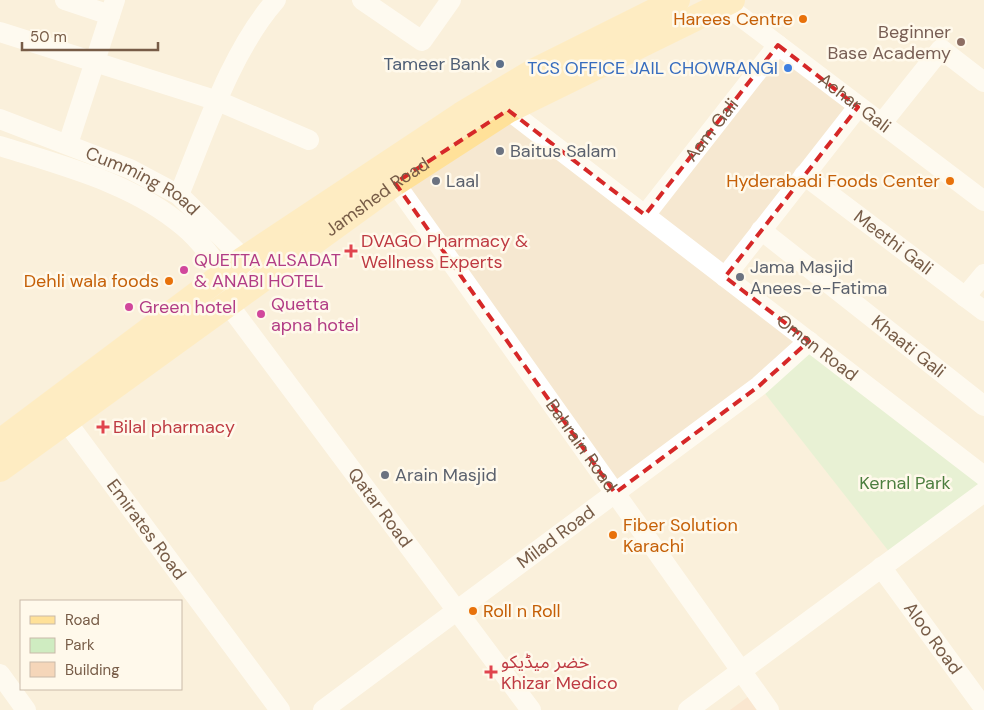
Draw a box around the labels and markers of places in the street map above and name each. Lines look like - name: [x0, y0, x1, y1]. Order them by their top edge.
- place label: Harees Centre: [673, 7, 793, 31]
- marker: Harees Centre: [797, 13, 809, 25]
- place label: Beginner Base Academy: [827, 20, 951, 65]
- marker: Beginner Base Academy: [955, 36, 967, 48]
- place label: Tameer Bank: [383, 52, 490, 76]
- place label: TCS OFFICE JAIL CHOWRANGI: [527, 56, 778, 80]
- marker: Tameer Bank: [494, 58, 506, 70]
- marker: TCS OFFICE JAIL CHOWRANGI: [782, 62, 794, 74]
- place label: Baitus Salam: [510, 139, 616, 163]
- marker: Baitus Salam: [494, 145, 506, 157]
- place label: Laal: [446, 169, 479, 193]
- place label: Hyderabadi Foods Center: [726, 169, 940, 193]
- marker: Laal: [430, 175, 442, 187]
- marker: Hyderabadi Foods Center: [944, 175, 956, 187]
- place label: DVAGO Pharmacy & Wellness Experts: [361, 229, 528, 274]
- marker: DVAGO Pharmacy & Wellness Experts: [345, 245, 357, 257]
- place label: QUETTA ALSADAT & ANABI HOTEL: [194, 248, 341, 293]
- place label: Jama Masjid Anees-e-Fatima: [750, 255, 887, 300]
- marker: QUETTA ALSADAT & ANABI HOTEL: [178, 264, 190, 276]
- place label: Dehli wala foods: [24, 269, 159, 293]
- marker: Jama Masjid Anees-e-Fatima: [734, 271, 746, 283]
- marker: Dehli wala foods: [163, 275, 175, 287]
- place label: Quetta apna hotel: [271, 292, 359, 337]
- place label: Green hotel: [139, 295, 236, 319]
- marker: Green hotel: [123, 301, 135, 313]
- marker: Quetta apna hotel: [255, 308, 267, 320]
- place label: Bilal pharmacy: [113, 415, 235, 439]
- marker: Bilal pharmacy: [97, 421, 109, 433]
- place label: Arain Masjid: [395, 463, 497, 487]
- marker: Arain Masjid: [379, 469, 391, 481]
- place label: Fiber Solution Karachi: [623, 513, 738, 558]
- marker: Fiber Solution Karachi: [607, 529, 619, 541]
- place label: Roll n Roll: [483, 599, 561, 623]
- marker: Roll n Roll: [467, 605, 479, 617]
- place label: خضر میڈیکو Khizar Medico: [501, 650, 618, 695]
- marker: خضر میڈیکو Khizar Medico: [485, 666, 497, 678]

